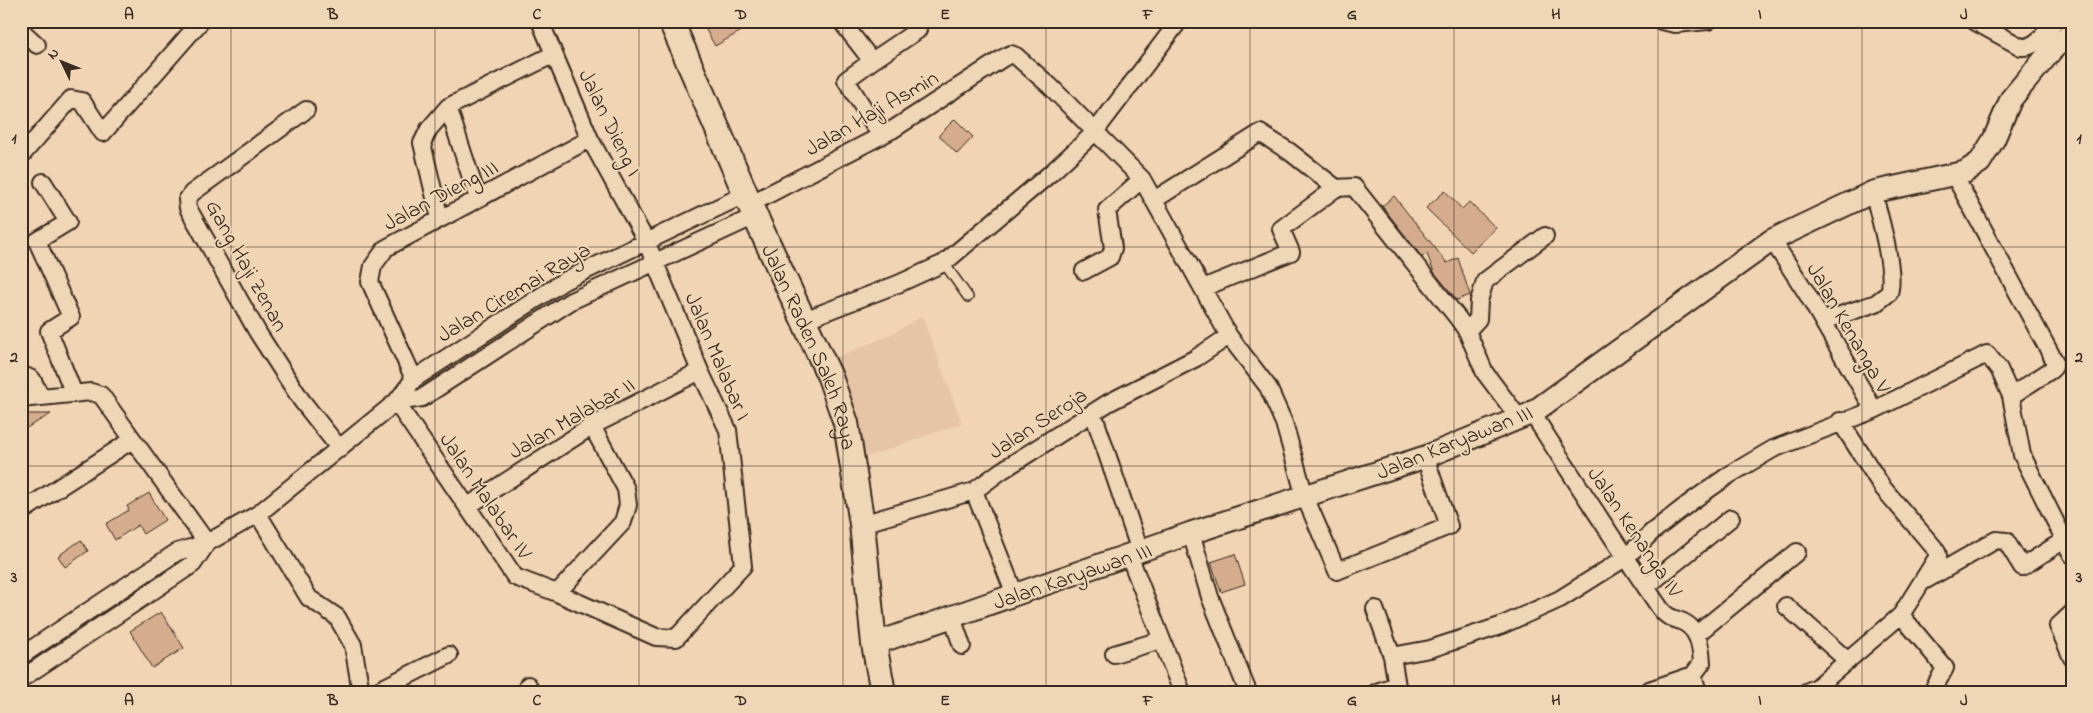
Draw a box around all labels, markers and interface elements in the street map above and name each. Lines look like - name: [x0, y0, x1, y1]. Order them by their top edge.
- text: A: [124, 3, 134, 27]
- text: B: [327, 3, 339, 27]
- text: C: [533, 3, 542, 27]
- text: D: [734, 3, 747, 27]
- text: E: [940, 3, 950, 27]
- text: F: [1142, 3, 1154, 27]
- text: G: [1347, 3, 1357, 27]
- text: H: [1551, 3, 1561, 27]
- text: I: [1758, 3, 1762, 27]
- text: J: [1960, 3, 1968, 27]
- north arrow: [38, 38, 88, 88]
- text: N: [43, 44, 64, 65]
- street label: Jalan Haji Asmin: [800, 63, 945, 166]
- street label: Jalan Dieng I: [568, 64, 648, 183]
- text: 1: [11, 127, 17, 151]
- text: 1: [2076, 127, 2082, 151]
- street label: Jalan Dieng III: [378, 153, 505, 241]
- street label: Gang Haji Zenan: [195, 195, 295, 339]
- street label: Jalan Ciremai Raya: [432, 235, 598, 353]
- street label: Jalan Raden Saleh Raya: [751, 240, 863, 453]
- street label: Jalan Kenanga V: [1796, 257, 1898, 401]
- street label: Jalan Malabar I: [675, 288, 758, 426]
- text: 2: [9, 346, 18, 370]
- text: 2: [2074, 346, 2083, 370]
- street label: Jalan Malabar II: [503, 370, 642, 469]
- street label: Jalan Seroja: [983, 380, 1095, 469]
- street label: Jalan Karyawan III: [1372, 398, 1539, 491]
- street label: Jalan Malabar IV: [430, 427, 539, 567]
- street label: Jalan Kenanga IV: [1577, 461, 1689, 605]
- street label: Jalan Karyawan III: [989, 536, 1157, 621]
- text: 3: [10, 566, 18, 590]
- text: 3: [2075, 566, 2083, 590]
- text: A: [124, 689, 134, 713]
- text: B: [327, 689, 339, 713]
- text: C: [533, 689, 542, 713]
- text: D: [734, 689, 747, 713]
- text: E: [940, 689, 950, 713]
- text: F: [1142, 689, 1154, 713]
- text: G: [1347, 689, 1357, 713]
- text: H: [1551, 689, 1561, 713]
- text: I: [1758, 689, 1762, 713]
- text: J: [1960, 689, 1968, 713]

